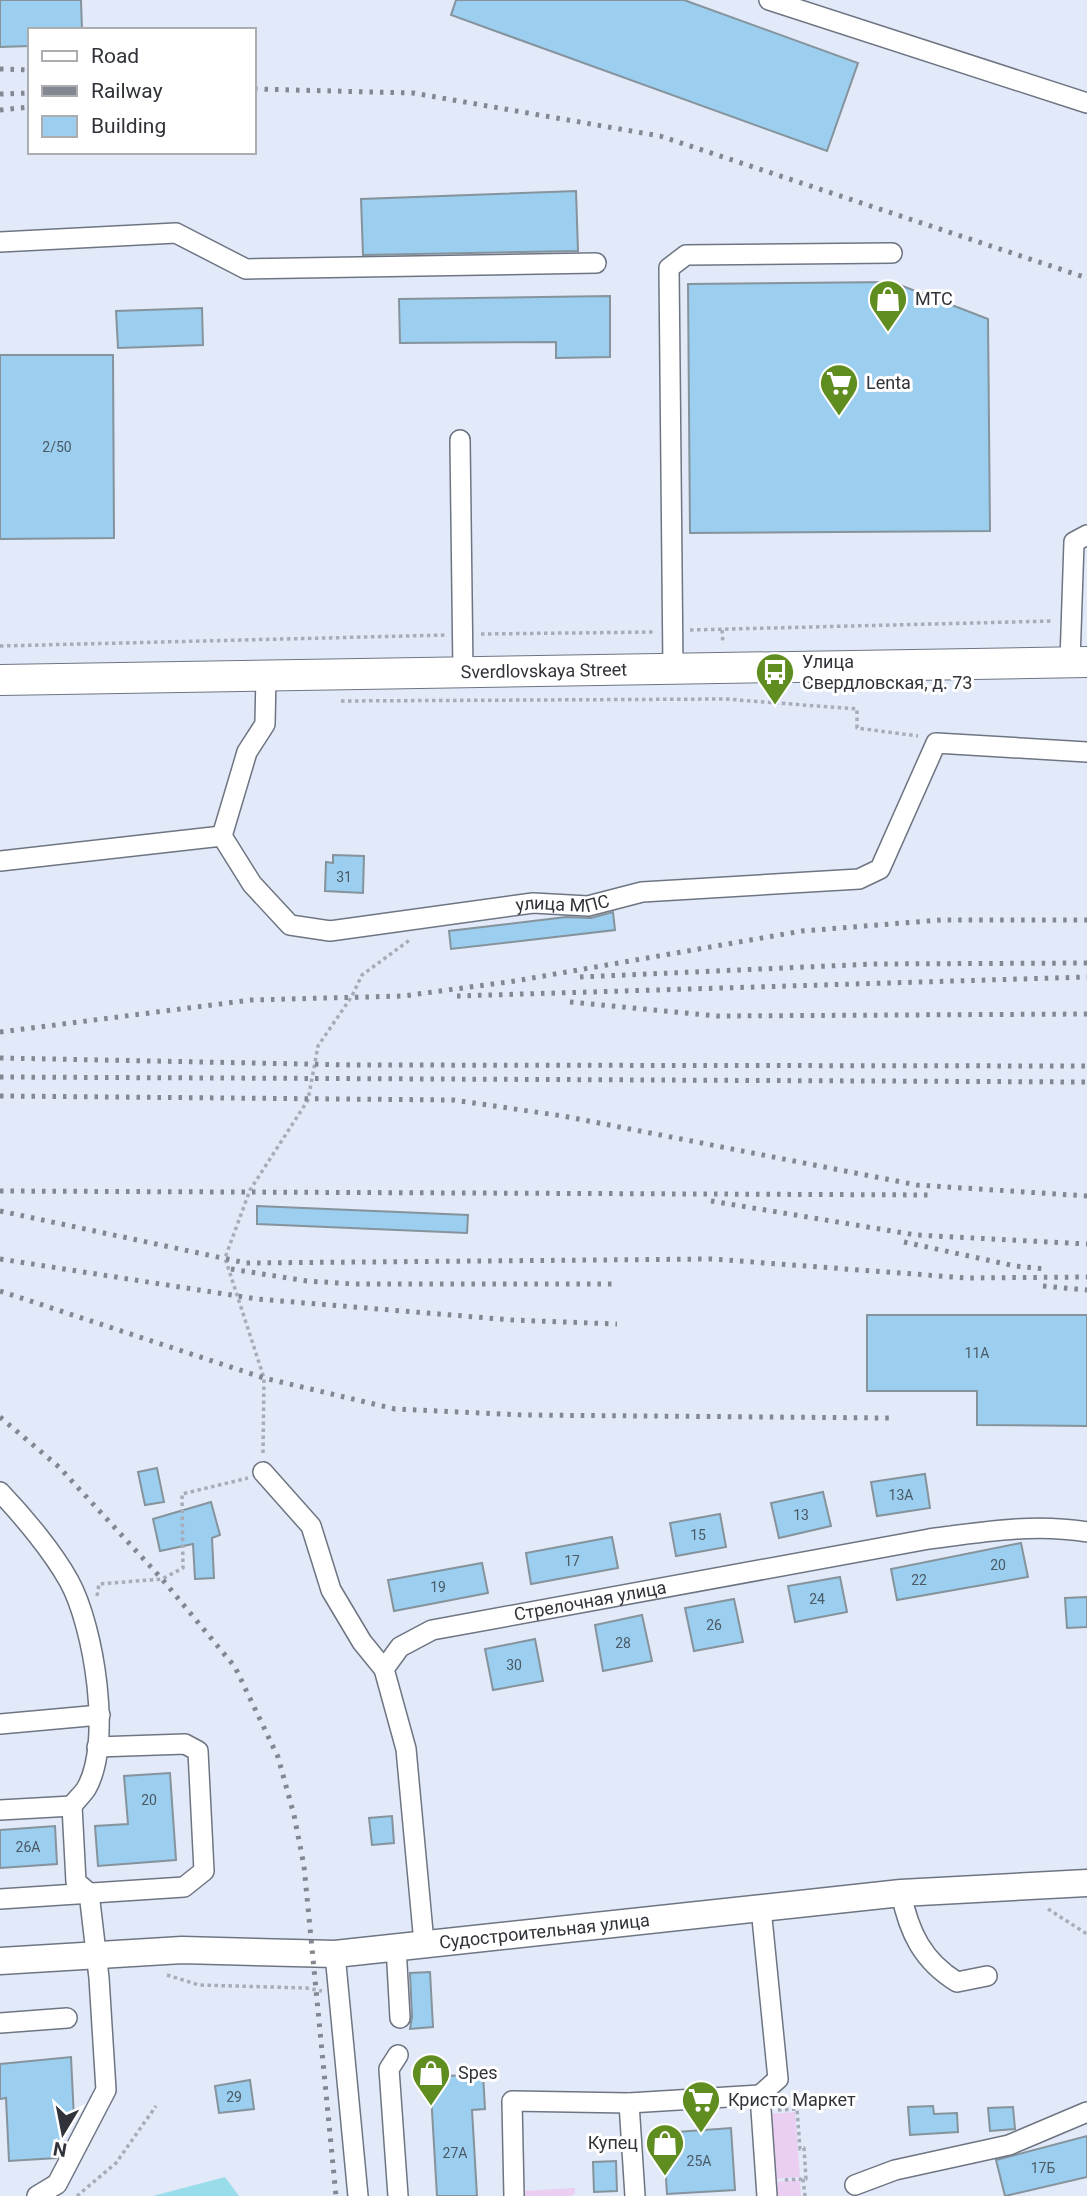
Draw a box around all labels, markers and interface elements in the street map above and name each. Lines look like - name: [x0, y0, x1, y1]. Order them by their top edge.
- legend: [28, 28, 256, 154]
- text: Road: [91, 44, 139, 68]
- text: Railway: [91, 79, 163, 103]
- text: Building: [91, 114, 166, 138]
- shop icon: МТС: [867, 278, 909, 333]
- place label: МТС: [915, 288, 953, 309]
- supermarket icon: Lenta: [818, 362, 860, 417]
- place label: Lenta: [866, 372, 911, 393]
- house number: 2/50: [42, 439, 72, 455]
- bus stop icon: Улица Свердловская, д. 73: [754, 651, 796, 706]
- place label: Улица Свердловская, д. 73: [802, 651, 972, 693]
- street label: Sverdlovskaya Street: [461, 659, 627, 682]
- house number: 31: [336, 869, 352, 885]
- street label: улица МПС: [514, 890, 612, 916]
- house number: 11А: [965, 1345, 989, 1361]
- house number: 13А: [889, 1487, 913, 1503]
- house number: 13: [793, 1507, 809, 1523]
- house number: 15: [690, 1527, 706, 1543]
- house number: 17: [564, 1553, 580, 1569]
- house number: 20: [990, 1557, 1006, 1573]
- house number: 22: [911, 1572, 927, 1588]
- street label: Стрелочная улица: [512, 1576, 668, 1625]
- house number: 19: [430, 1579, 446, 1595]
- house number: 24: [809, 1591, 825, 1607]
- house number: 26: [706, 1617, 722, 1633]
- house number: 28: [615, 1635, 631, 1651]
- house number: 30: [506, 1657, 522, 1673]
- house number: 20: [141, 1792, 157, 1808]
- house number: 26А: [16, 1839, 40, 1855]
- street label: Судостроительная улица: [438, 1909, 651, 1953]
- shop icon: Spes: [410, 2052, 452, 2107]
- place label: Spes: [458, 2062, 498, 2083]
- supermarket icon: Кристо Маркет: [680, 2079, 722, 2134]
- house number: 29: [226, 2089, 242, 2105]
- place label: Кристо Маркет: [728, 2089, 856, 2110]
- north arrow: [28, 2098, 98, 2168]
- shop icon: Купец: [644, 2122, 686, 2177]
- place label: Купец: [588, 2132, 638, 2153]
- text: N: [52, 2137, 69, 2162]
- house number: 27А: [443, 2145, 467, 2161]
- house number: 25А: [687, 2153, 711, 2169]
- house number: 17Б: [1031, 2160, 1055, 2176]

